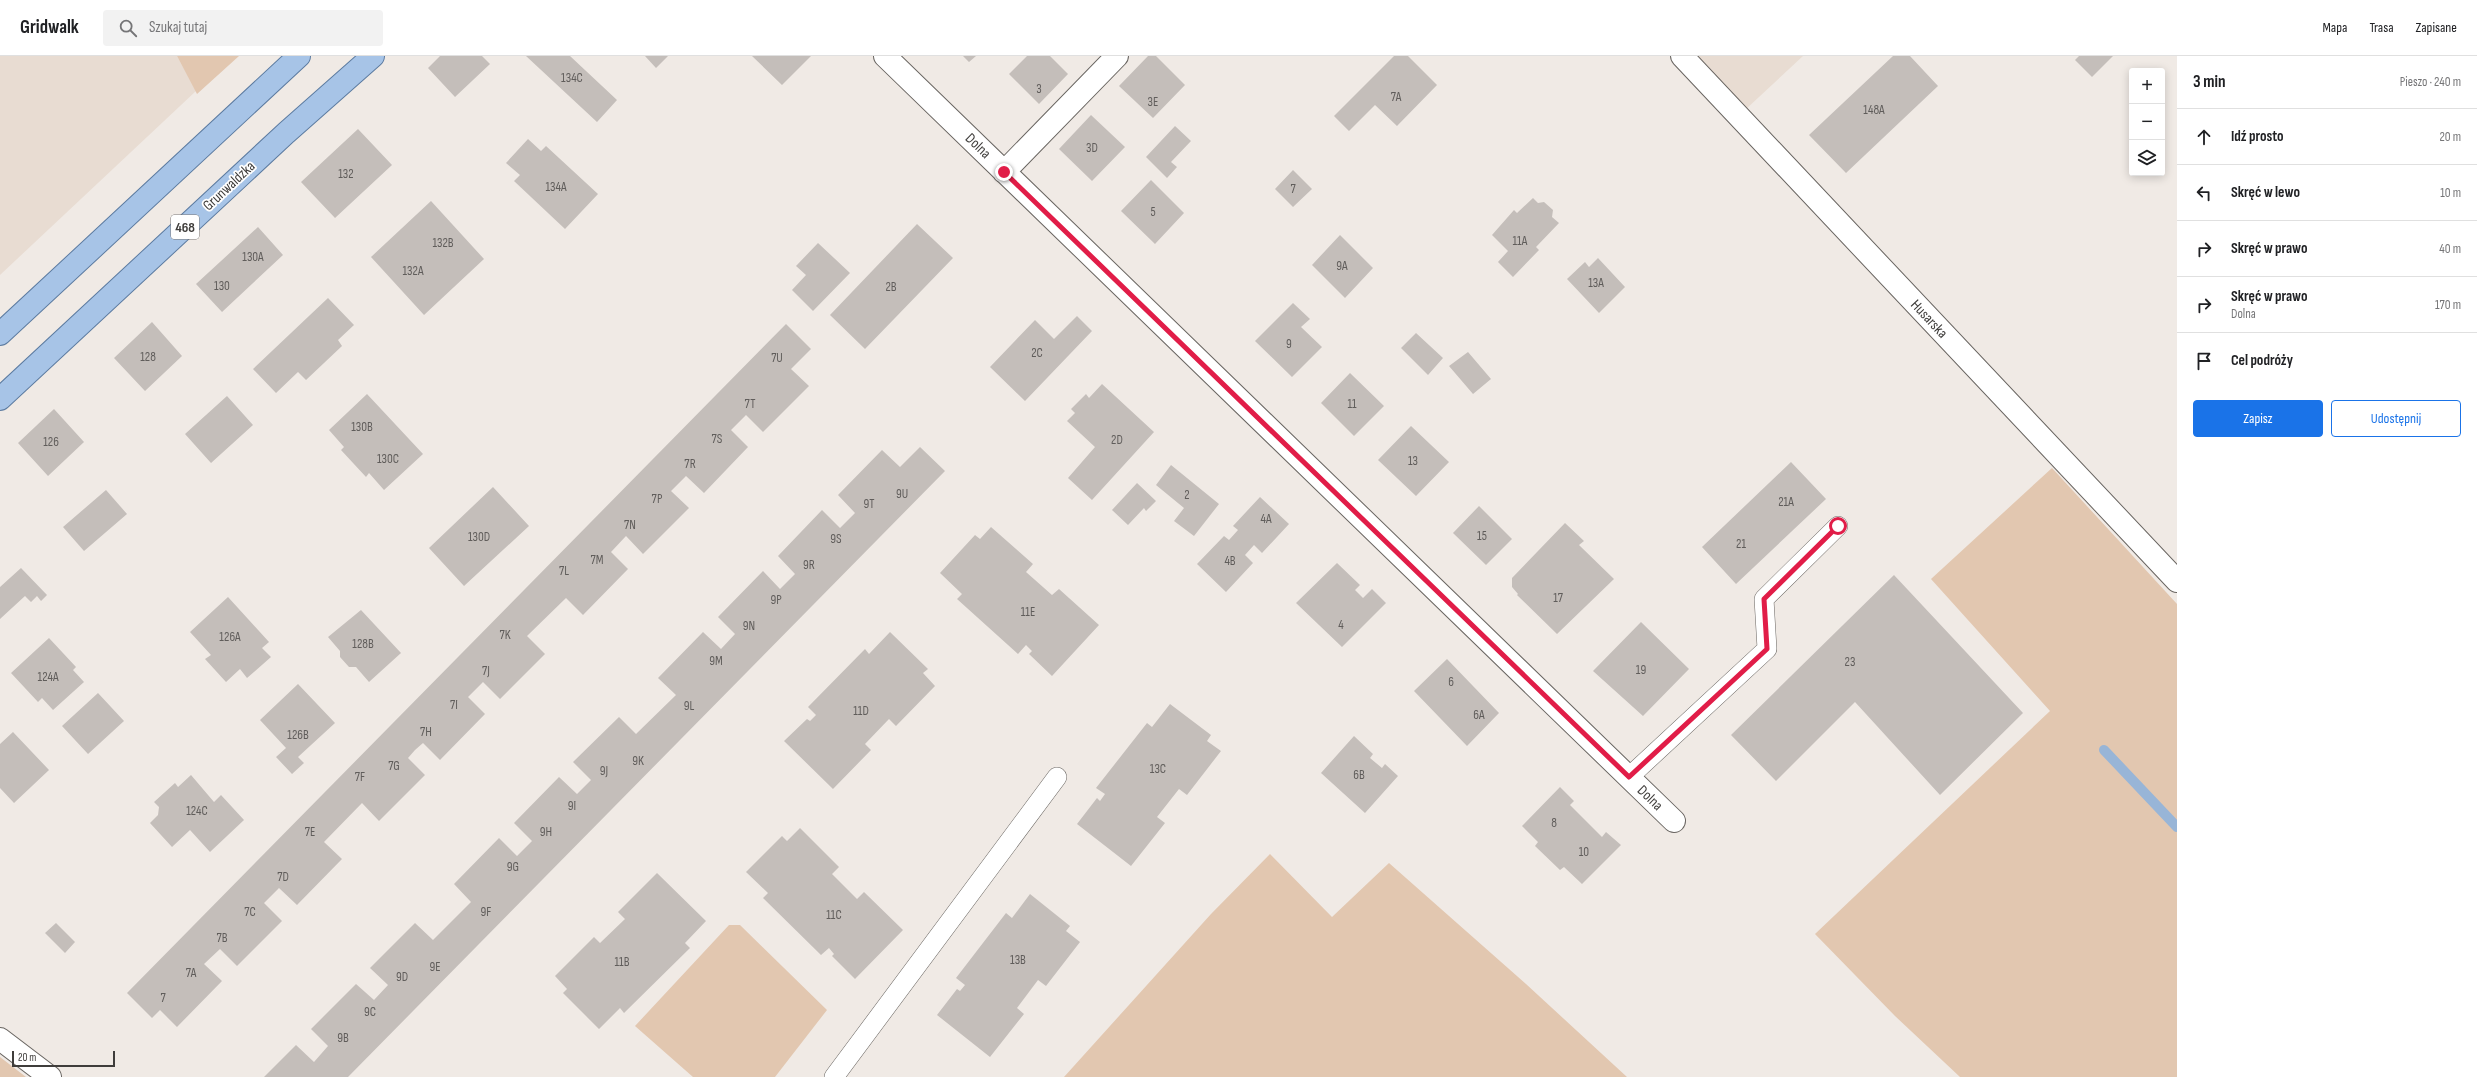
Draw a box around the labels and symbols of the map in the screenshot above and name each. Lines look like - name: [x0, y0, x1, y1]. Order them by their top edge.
- house number: 134C: [561, 70, 583, 86]
- house number: 3: [1036, 81, 1042, 97]
- house number: 7A: [1391, 89, 1402, 105]
- house number: 3E: [1148, 94, 1158, 110]
- house number: 148A: [1863, 102, 1885, 118]
- street label: Dolna: [961, 129, 995, 163]
- house number: 3D: [1086, 140, 1098, 156]
- street label: Grunwaldzka: [199, 157, 259, 215]
- route end: [995, 163, 1013, 181]
- house number: 132: [338, 166, 354, 182]
- house number: 134A: [545, 179, 567, 195]
- house number: 7: [1290, 181, 1296, 197]
- house number: 5: [1150, 204, 1156, 220]
- road number: 468: [171, 215, 199, 239]
- house number: 11A: [1513, 233, 1528, 249]
- house number: 132B: [432, 235, 454, 251]
- house number: 130A: [242, 249, 264, 265]
- house number: 9A: [1336, 258, 1348, 274]
- house number: 132A: [403, 263, 424, 279]
- house number: 13A: [1588, 275, 1604, 291]
- house number: 130: [214, 278, 230, 294]
- house number: 2B: [885, 279, 897, 295]
- street label: Husarska: [1906, 296, 1952, 342]
- house number: 9: [1286, 336, 1292, 352]
- house number: 2C: [1031, 345, 1043, 361]
- house number: 128: [140, 349, 156, 365]
- house number: 7U: [771, 350, 783, 366]
- house number: 7T: [745, 396, 755, 412]
- house number: 11: [1347, 396, 1357, 412]
- house number: 130B: [351, 419, 373, 435]
- house number: 7S: [712, 431, 723, 447]
- house number: 2D: [1111, 432, 1123, 448]
- house number: 126: [43, 434, 59, 450]
- house number: 130C: [377, 451, 399, 467]
- house number: 13: [1408, 453, 1418, 469]
- house number: 7R: [684, 456, 696, 472]
- house number: 9U: [896, 486, 908, 502]
- house number: 2: [1184, 487, 1190, 503]
- house number: 7P: [652, 491, 663, 507]
- house number: 21A: [1778, 494, 1794, 510]
- house number: 9T: [863, 496, 875, 512]
- house number: 4A: [1261, 511, 1272, 527]
- house number: 7N: [624, 517, 636, 533]
- route start: [1829, 517, 1847, 535]
- house number: 15: [1477, 528, 1487, 544]
- house number: 130D: [468, 529, 490, 545]
- house number: 9S: [830, 531, 842, 547]
- house number: 21: [1736, 536, 1746, 552]
- house number: 7M: [591, 552, 604, 568]
- house number: 4B: [1224, 553, 1236, 569]
- house number: 9R: [803, 557, 815, 573]
- house number: 7L: [559, 563, 569, 579]
- house number: 17: [1553, 590, 1564, 606]
- house number: 9P: [770, 592, 782, 608]
- house number: 11E: [1021, 604, 1035, 620]
- house number: 4: [1338, 617, 1344, 633]
- house number: 9N: [743, 618, 755, 634]
- house number: 7K: [499, 627, 511, 643]
- house number: 126A: [219, 629, 241, 645]
- house number: 128B: [352, 636, 374, 652]
- house number: 9M: [709, 653, 723, 669]
- house number: 23: [1845, 654, 1855, 670]
- house number: 19: [1636, 662, 1646, 678]
- house number: 7J: [482, 663, 490, 679]
- house number: 124A: [38, 669, 59, 685]
- house number: 6: [1448, 674, 1454, 690]
- house number: 7I: [450, 697, 458, 713]
- house number: 9L: [684, 698, 694, 714]
- house number: 11D: [853, 703, 869, 719]
- house number: 6A: [1473, 707, 1485, 723]
- house number: 7H: [420, 724, 432, 740]
- house number: 126B: [287, 727, 309, 743]
- house number: 9K: [632, 753, 644, 769]
- house number: 7G: [388, 758, 400, 774]
- house number: 13C: [1150, 761, 1166, 777]
- house number: 9J: [600, 763, 608, 779]
- house number: 6B: [1353, 767, 1365, 783]
- house number: 7F: [355, 769, 365, 785]
- street label: Dolna: [1633, 781, 1667, 815]
- house number: 9I: [568, 798, 576, 814]
- house number: 124C: [186, 803, 208, 819]
- house number: 8: [1551, 815, 1557, 831]
- house number: 7E: [305, 824, 315, 840]
- house number: 9H: [540, 824, 552, 840]
- house number: 10: [1579, 844, 1589, 860]
- house number: 9G: [507, 859, 519, 875]
- house number: 7D: [277, 869, 289, 885]
- house number: 7C: [244, 904, 256, 920]
- house number: 9F: [481, 904, 491, 920]
- house number: 11C: [826, 907, 842, 923]
- house number: 7B: [216, 930, 228, 946]
- house number: 13B: [1010, 952, 1026, 968]
- house number: 11B: [615, 954, 630, 970]
- house number: 9E: [429, 959, 441, 975]
- house number: 7A: [186, 965, 197, 981]
- house number: 9D: [396, 969, 408, 985]
- house number: 7: [160, 990, 166, 1006]
- house number: 9C: [364, 1004, 376, 1020]
- house number: 9B: [337, 1030, 349, 1046]
- scale bar: [12, 1049, 115, 1068]

